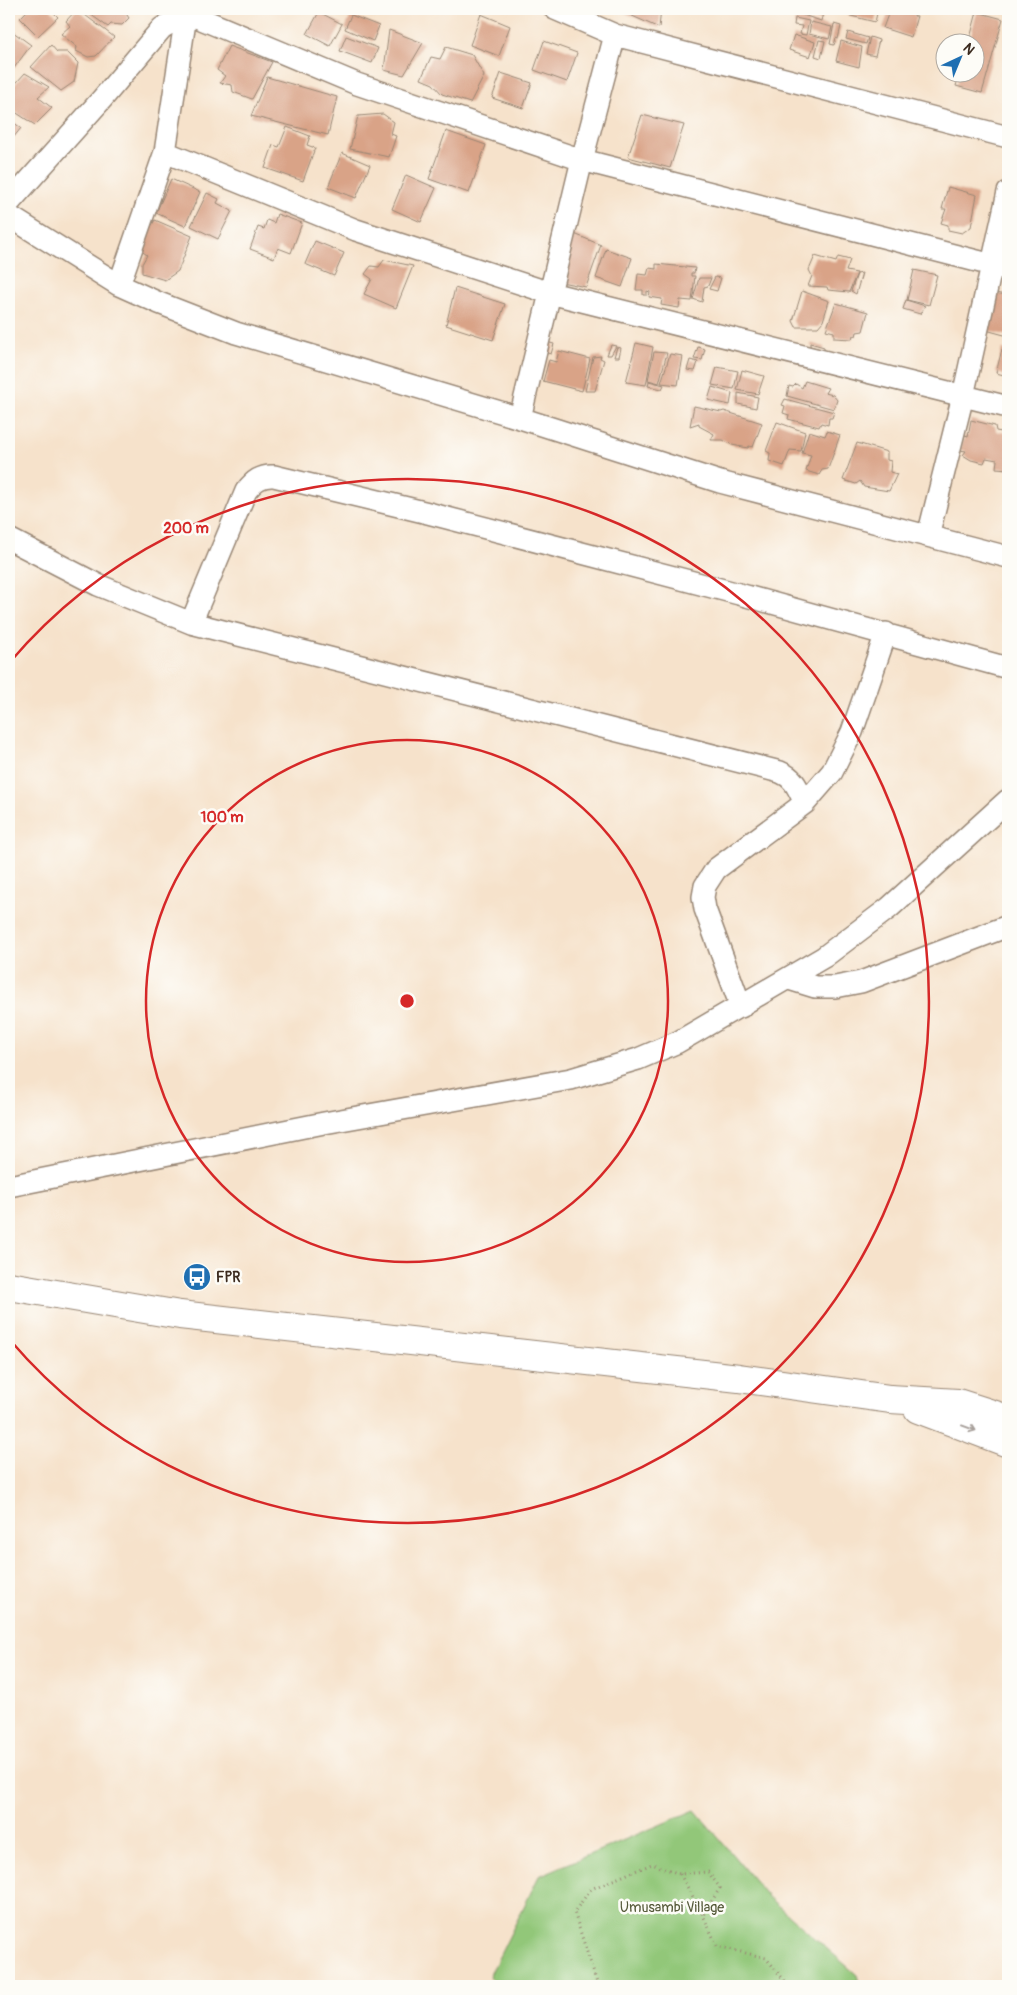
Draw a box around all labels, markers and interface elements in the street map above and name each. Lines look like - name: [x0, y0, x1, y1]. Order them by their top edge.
- north arrow: [934, 32, 984, 82]
- text: N: [959, 40, 978, 58]
- text: 200 m: [163, 519, 209, 538]
- text: 100 m: [201, 808, 243, 827]
- centre of rings: [398, 992, 416, 1010]
- bus stop icon: FPR: [182, 1262, 212, 1292]
- place label: FPR: [216, 1269, 240, 1286]
- one-way arrow: [961, 1424, 976, 1433]
- park label: Umusambi Village: [620, 1899, 724, 1916]

